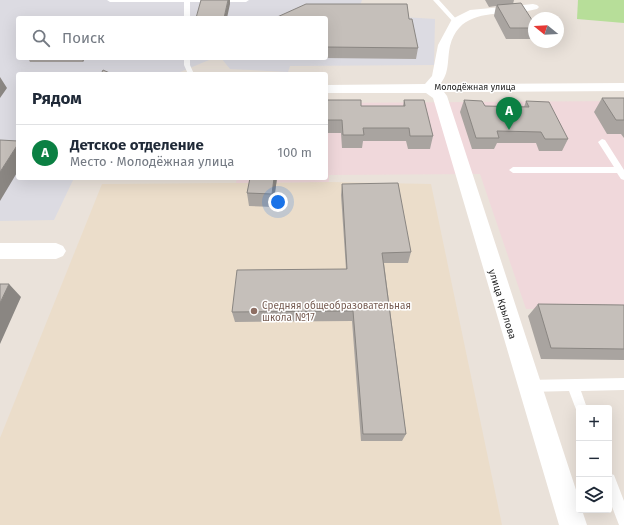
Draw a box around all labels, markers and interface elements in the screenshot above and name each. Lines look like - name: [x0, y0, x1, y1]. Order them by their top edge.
- north arrow: [528, 12, 564, 48]
- search box: [16, 16, 328, 60]
- icon: search: [30, 27, 52, 49]
- text: Поиск: [62, 29, 105, 47]
- street label: Молодёжная улица: [434, 82, 516, 92]
- text: Рядом: [32, 88, 82, 109]
- pin: A: [496, 97, 522, 130]
- text: Детское отделение: [70, 136, 204, 154]
- text: A: [41, 145, 49, 160]
- text: 100 m: [277, 145, 312, 160]
- text: Место · Молодёжная улица: [70, 154, 234, 169]
- your location: [268, 192, 288, 212]
- street label: улица Крылова: [486, 268, 518, 341]
- place label: Средняя общеобразовательная школа №17: [262, 300, 411, 324]
- marker: Средняя общеобразовательная школа №17: [249, 306, 259, 316]
- map controls: [576, 405, 612, 513]
- button: +: [576, 405, 612, 441]
- button: −: [576, 441, 612, 477]
- button: layers: [576, 477, 612, 513]

